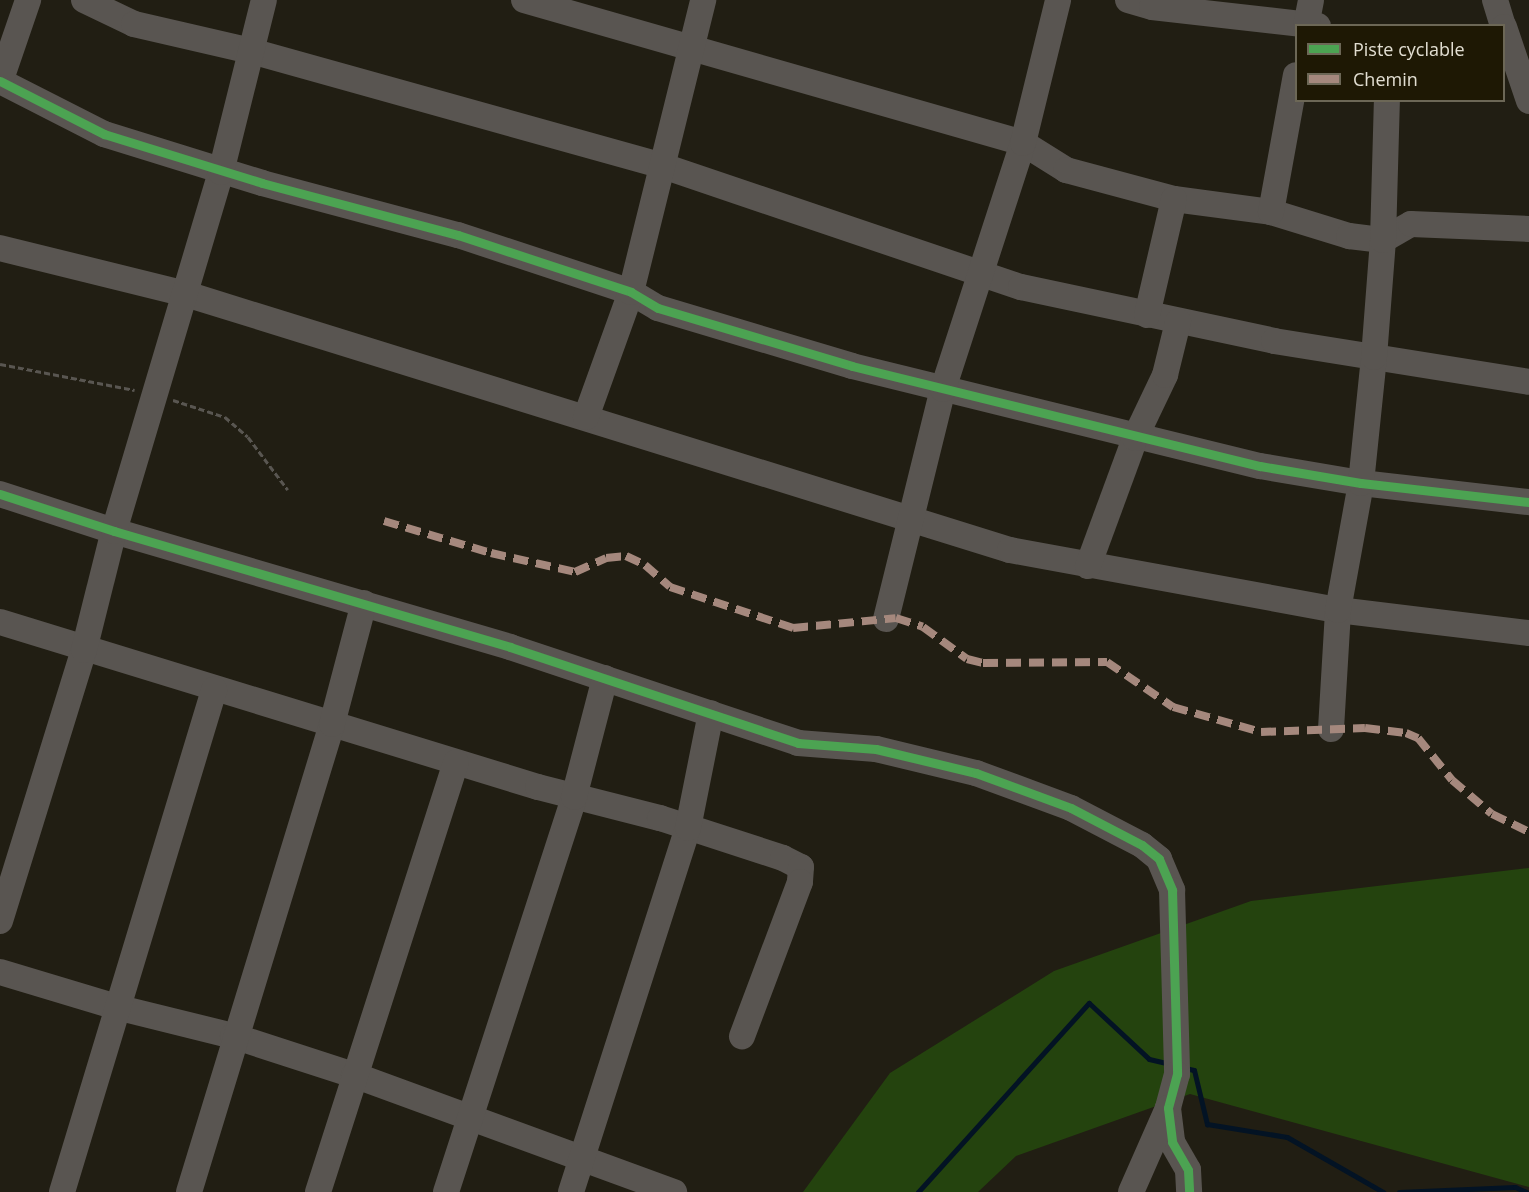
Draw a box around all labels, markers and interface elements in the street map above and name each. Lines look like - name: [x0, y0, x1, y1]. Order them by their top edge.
- legend: [1295, 24, 1505, 102]
- text: Piste cyclable: [1353, 37, 1465, 61]
- text: Chemin: [1353, 67, 1418, 91]

